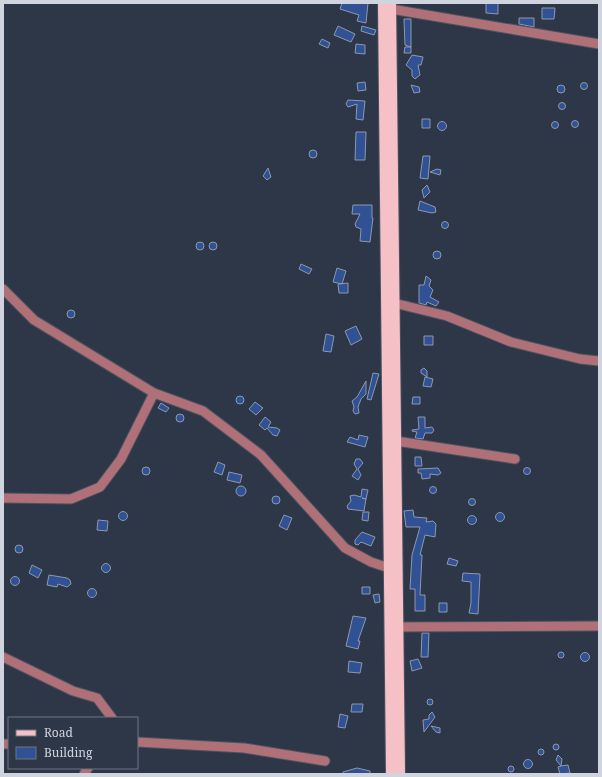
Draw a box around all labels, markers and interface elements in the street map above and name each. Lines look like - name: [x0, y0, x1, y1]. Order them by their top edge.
- legend: [8, 717, 138, 769]
- text: Road: [44, 724, 74, 741]
- text: Building: [44, 744, 93, 761]

